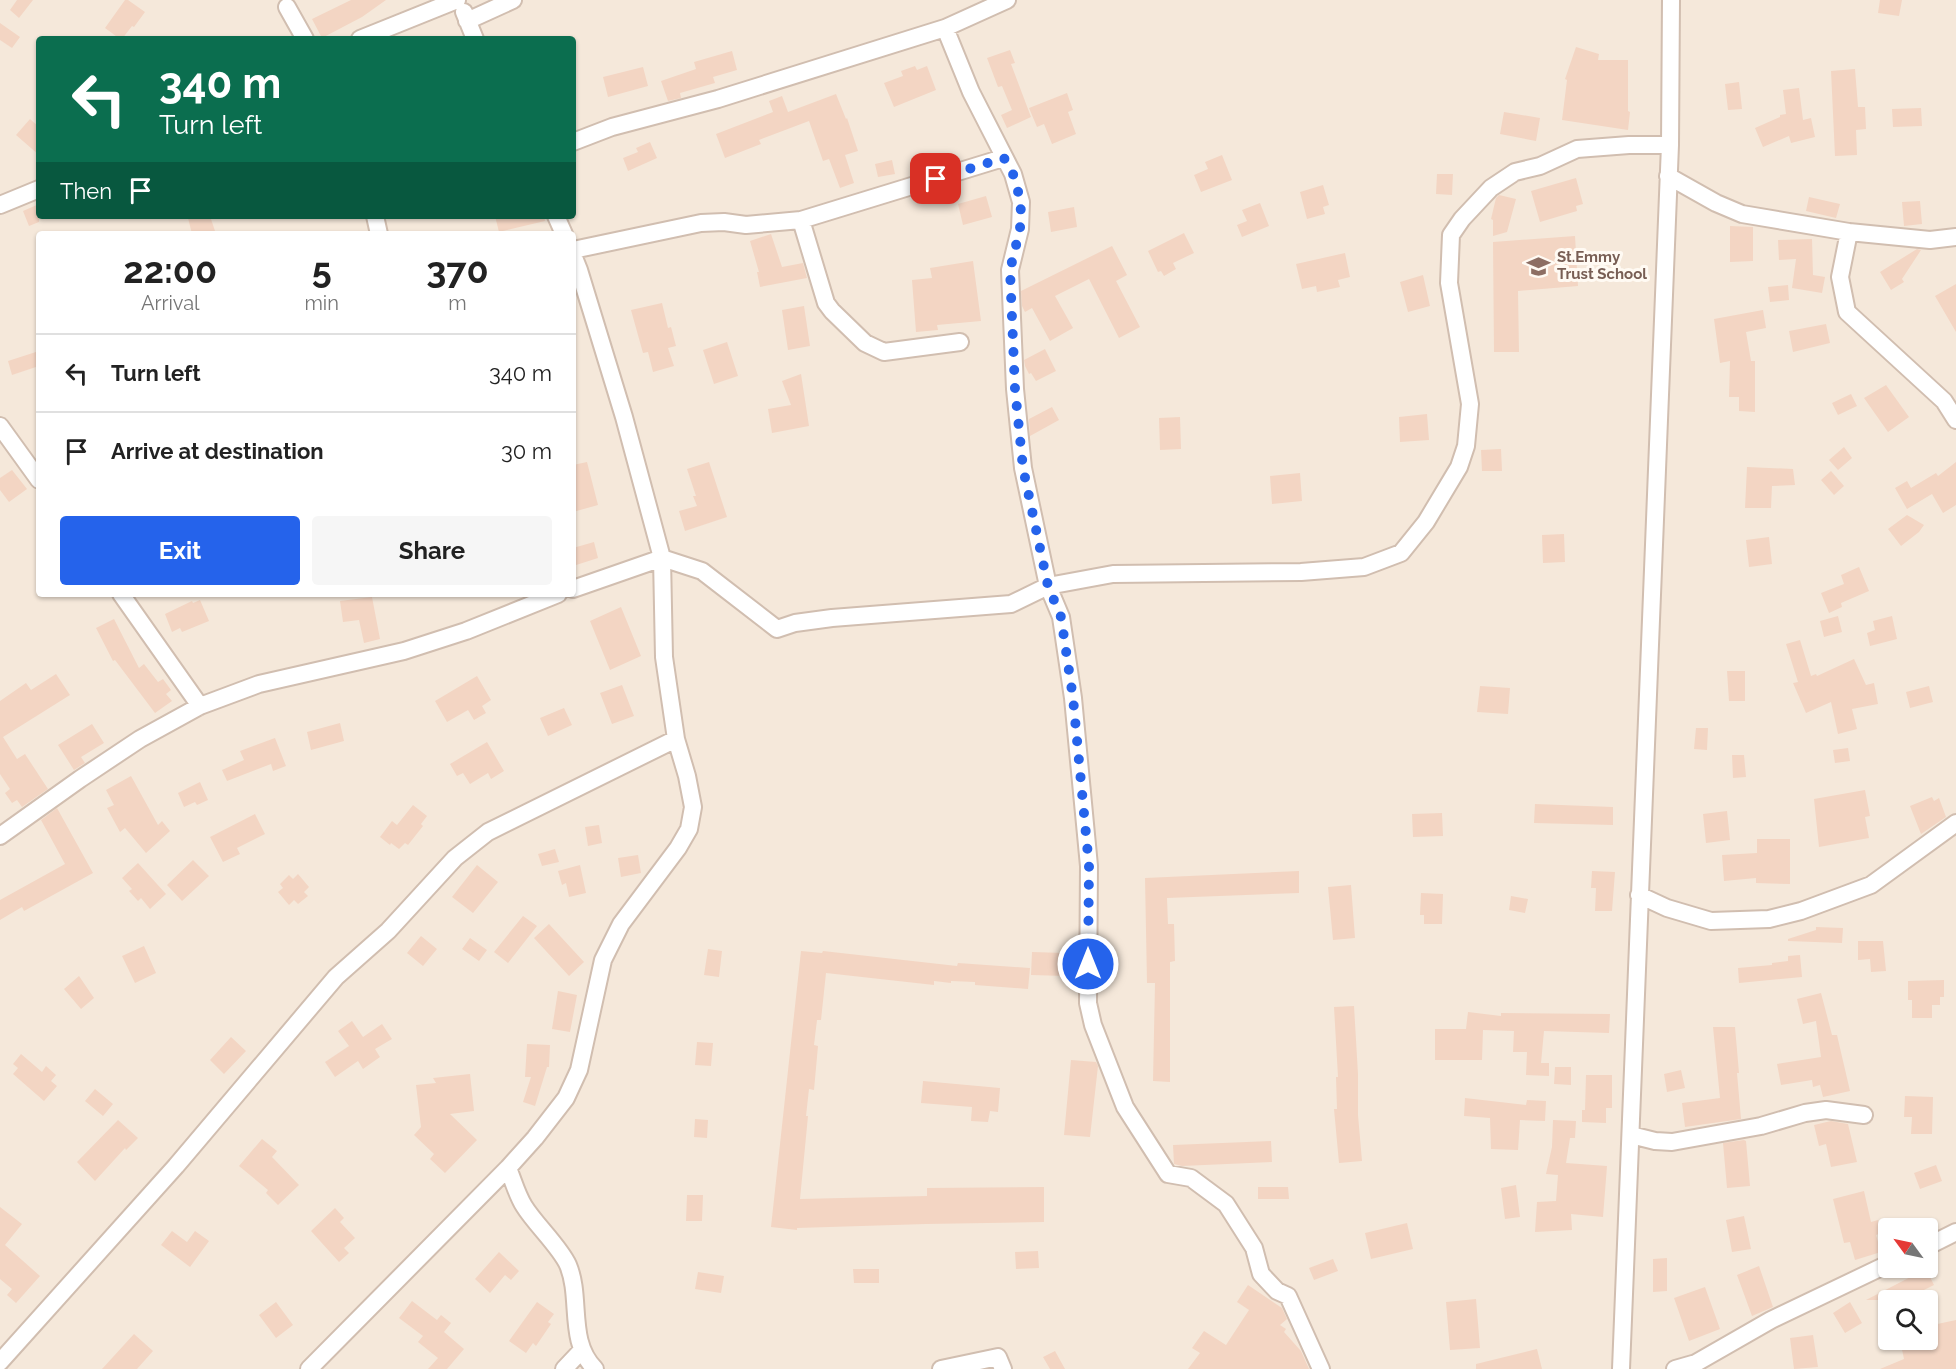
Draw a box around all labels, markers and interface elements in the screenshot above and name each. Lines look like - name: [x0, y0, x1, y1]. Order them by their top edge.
- text: 340 m: [159, 59, 281, 108]
- icon: left: [60, 60, 138, 138]
- text: Turn left: [159, 109, 262, 140]
- pin: [910, 153, 961, 204]
- icon: arrive: [919, 162, 952, 195]
- icon: arrive: [124, 174, 157, 207]
- text: Then: [60, 178, 112, 204]
- place label: St.Emmy Trust School: [1557, 248, 1647, 283]
- text: 22:00: [123, 249, 217, 291]
- text: 5: [312, 249, 332, 291]
- text: 370: [426, 249, 489, 291]
- school or university icon: St.Emmy Trust School: [1526, 253, 1552, 279]
- text: Arrival: [141, 291, 200, 315]
- text: min: [304, 291, 339, 315]
- text: m: [448, 291, 467, 315]
- icon: left: [60, 357, 93, 390]
- text: Turn left: [111, 360, 201, 386]
- text: 340 m: [489, 360, 552, 386]
- icon: arrive: [60, 435, 93, 468]
- text: Arrive at destination: [111, 438, 324, 464]
- text: 30 m: [501, 438, 552, 464]
- button: Exit: [60, 516, 300, 585]
- button: Share: [312, 516, 552, 585]
- position arrow: [1056, 932, 1120, 996]
- north arrow: [1878, 1218, 1938, 1278]
- map controls: [1878, 1218, 1938, 1350]
- button: search: [1878, 1290, 1938, 1350]

